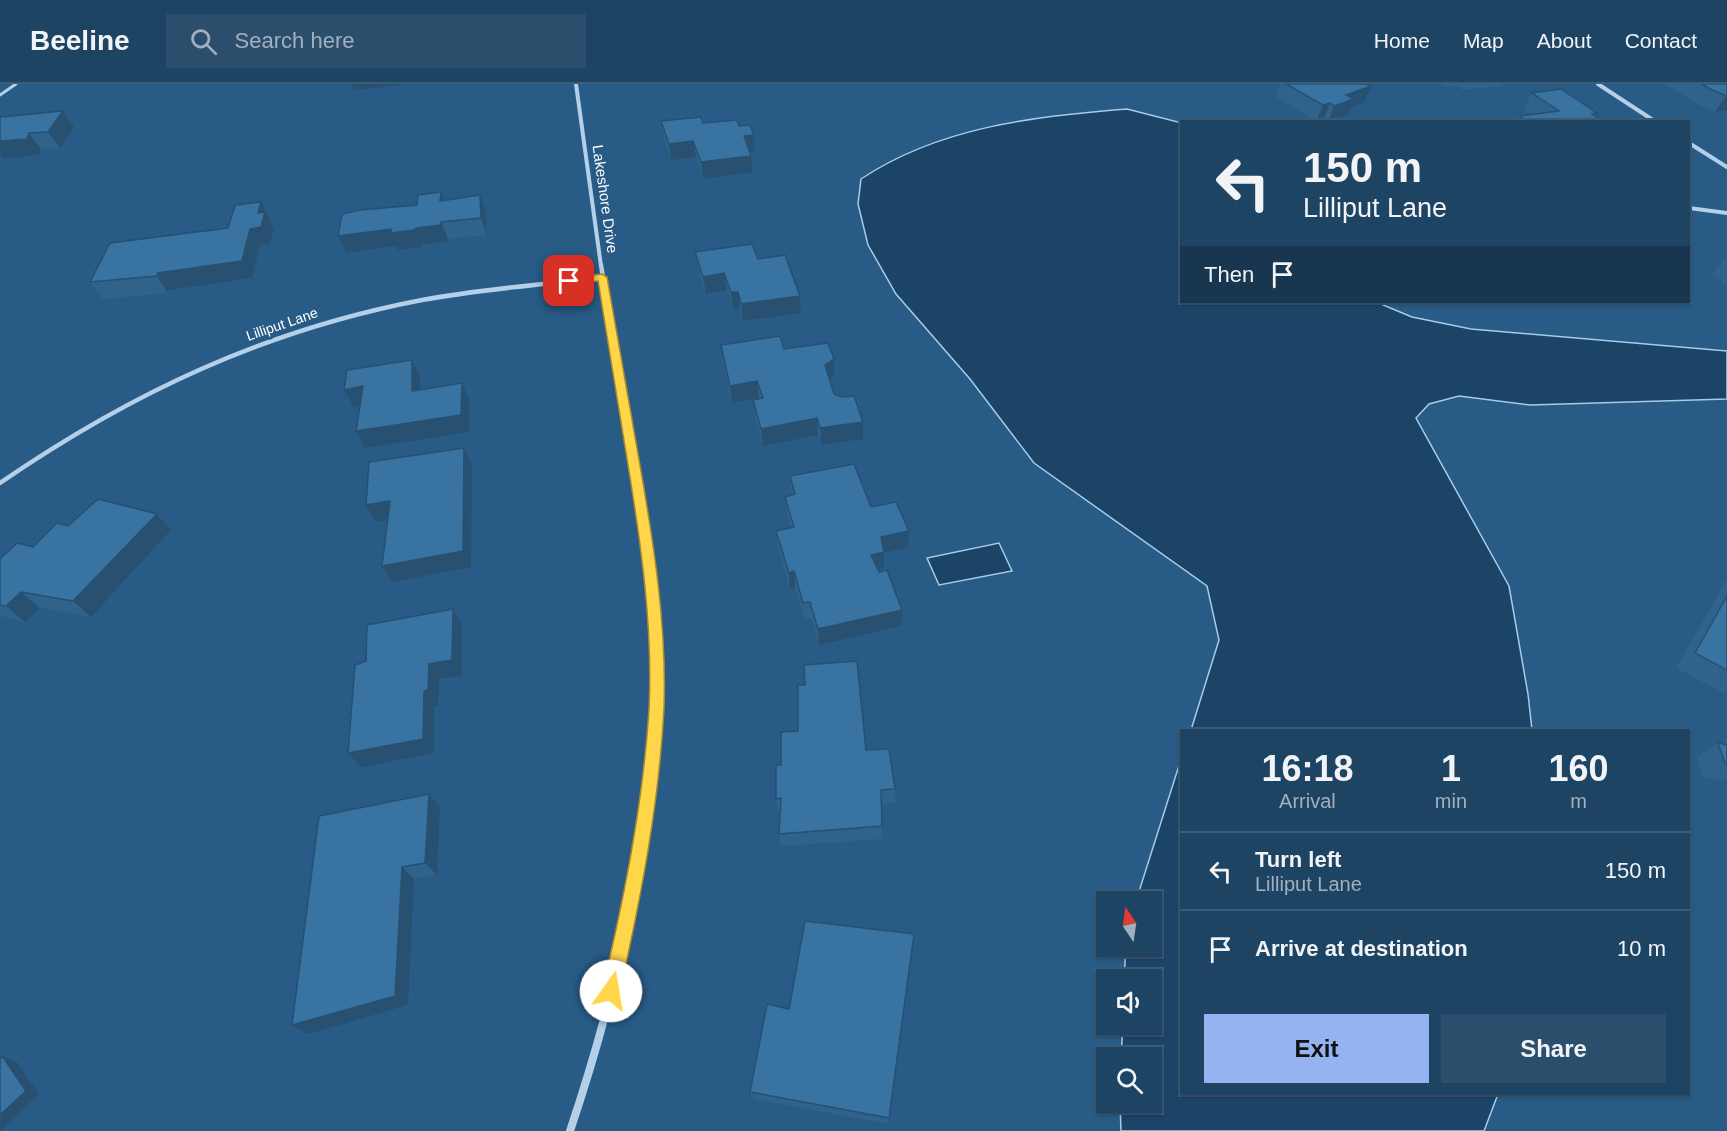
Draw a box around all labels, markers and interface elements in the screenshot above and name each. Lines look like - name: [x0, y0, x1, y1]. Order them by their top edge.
- search box: [166, 14, 586, 68]
- text: Beeline: [30, 25, 130, 56]
- icon: search: [187, 25, 220, 58]
- text: Search here: [235, 28, 354, 53]
- text: Home: [1374, 29, 1430, 52]
- text: Map: [1463, 29, 1504, 52]
- text: About: [1537, 29, 1592, 52]
- text: Contact: [1625, 29, 1697, 52]
- street label: Lakeshore Drive: [589, 144, 622, 254]
- icon: left: [1204, 144, 1282, 222]
- text: 150 m: [1303, 144, 1422, 191]
- text: Lilliput Lane: [1303, 193, 1447, 223]
- pin: [543, 255, 594, 306]
- icon: arrive: [1266, 258, 1299, 291]
- text: Then: [1204, 262, 1254, 287]
- icon: arrive: [552, 264, 585, 297]
- street label: Lilliput Lane: [244, 304, 320, 344]
- text: 16:18: [1261, 748, 1353, 789]
- text: 1: [1441, 748, 1461, 789]
- text: 160: [1548, 748, 1609, 789]
- text: Arrival: [1279, 790, 1336, 812]
- text: min: [1435, 790, 1467, 812]
- text: m: [1570, 790, 1587, 812]
- text: Turn left: [1255, 847, 1341, 872]
- icon: left: [1204, 855, 1237, 888]
- text: 150 m: [1605, 858, 1666, 883]
- text: Lilliput Lane: [1255, 873, 1362, 895]
- north arrow: [1096, 891, 1162, 957]
- map controls: [1096, 891, 1162, 1113]
- icon: arrive: [1204, 933, 1237, 966]
- text: Arrive at destination: [1255, 936, 1468, 961]
- text: 10 m: [1617, 936, 1666, 961]
- position arrow: [579, 959, 643, 1023]
- button: sound: [1096, 969, 1162, 1035]
- button: Exit: [1204, 1014, 1429, 1083]
- button: Share: [1441, 1014, 1666, 1083]
- button: search: [1096, 1047, 1162, 1113]

